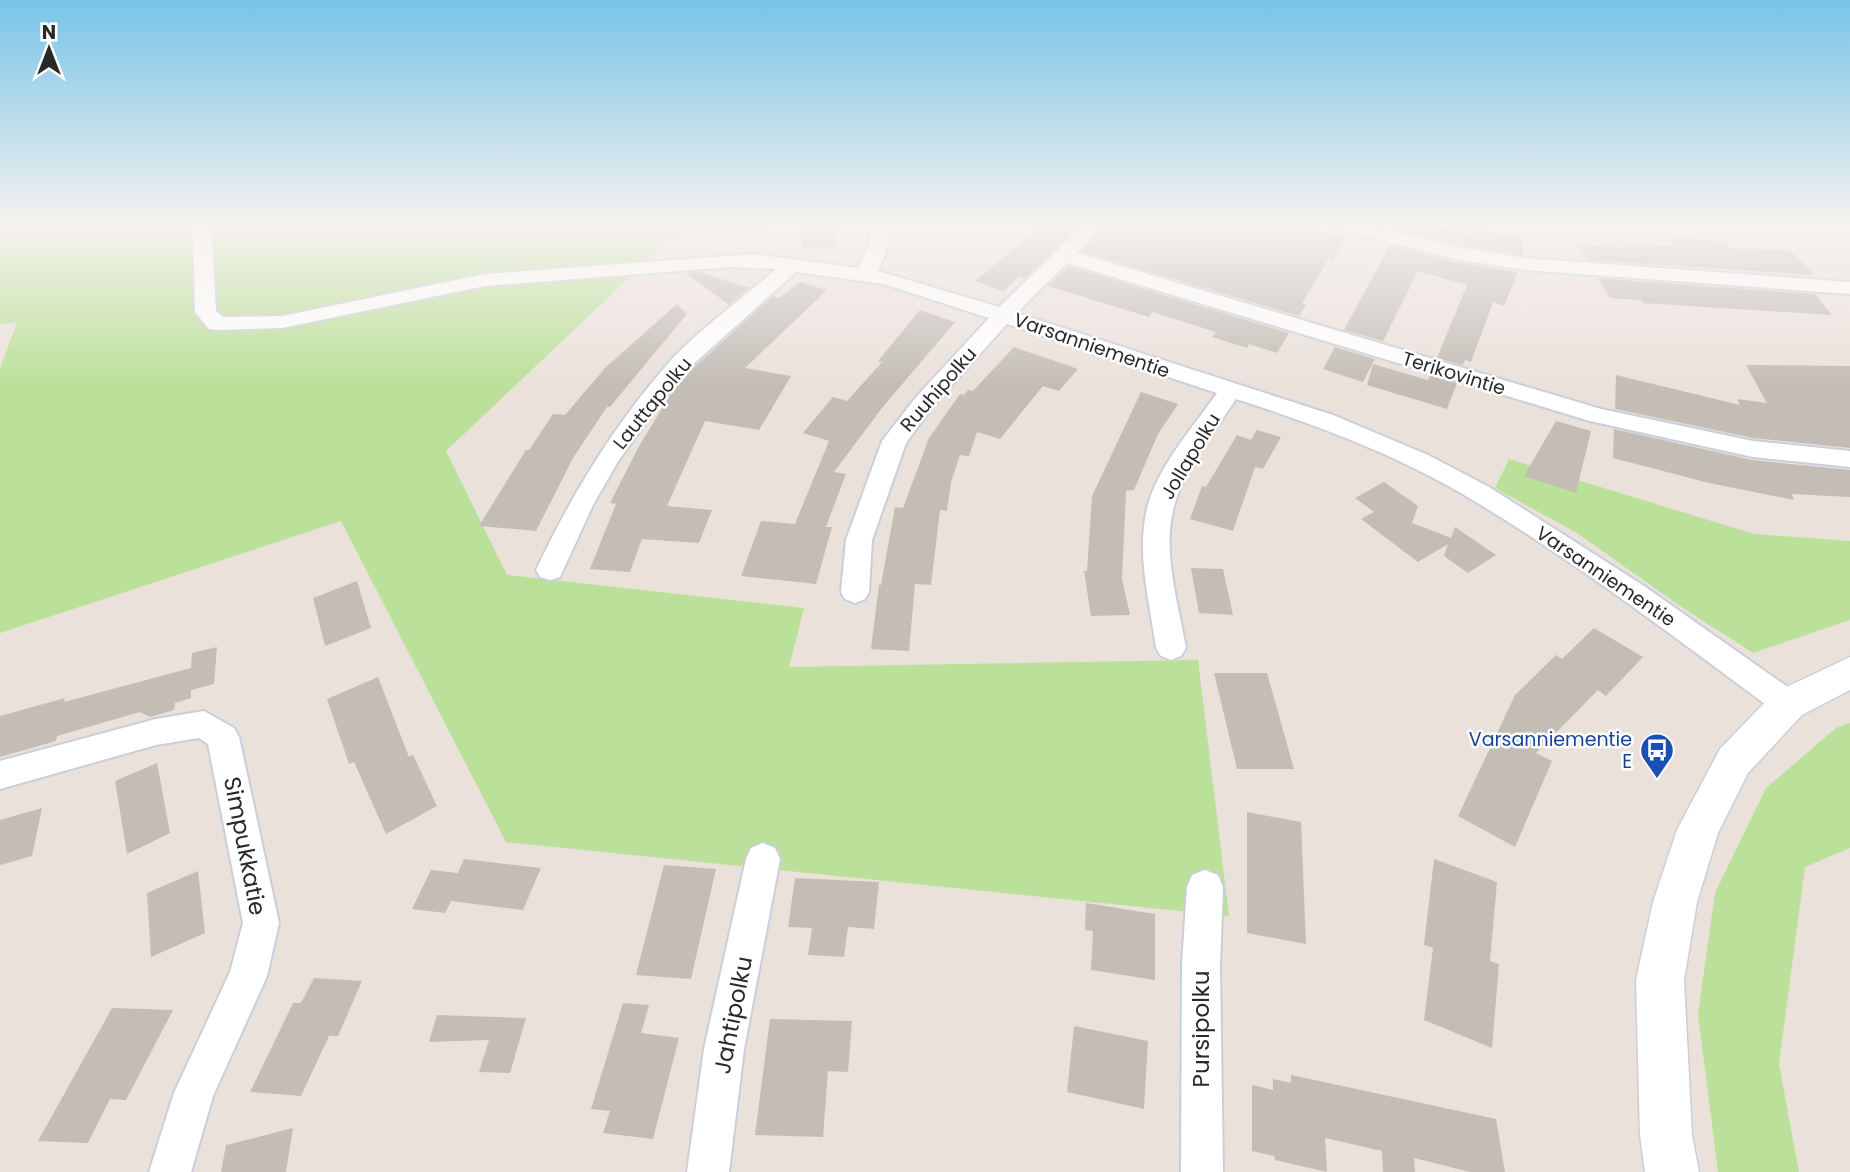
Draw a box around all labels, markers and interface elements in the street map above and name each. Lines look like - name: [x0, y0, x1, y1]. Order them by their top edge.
- north arrow: [14, 14, 84, 84]
- text: N: [42, 19, 56, 46]
- street label: Varsanniementie: [1010, 306, 1173, 385]
- street label: Ruuhipolku: [894, 341, 983, 438]
- street label: Terikovintie: [1399, 345, 1509, 402]
- street label: Lauttapolku: [607, 351, 698, 455]
- street label: Jollapolku: [1154, 408, 1227, 504]
- street label: Varsanniementie: [1531, 520, 1681, 633]
- place label: Varsanniementie E: [1469, 726, 1632, 775]
- bus stop icon: Varsanniementie E: [1638, 731, 1676, 780]
- street label: Simpukkatie: [216, 774, 274, 918]
- street label: Jahtipolku: [706, 954, 760, 1076]
- street label: Pursipolku: [1185, 971, 1217, 1087]

